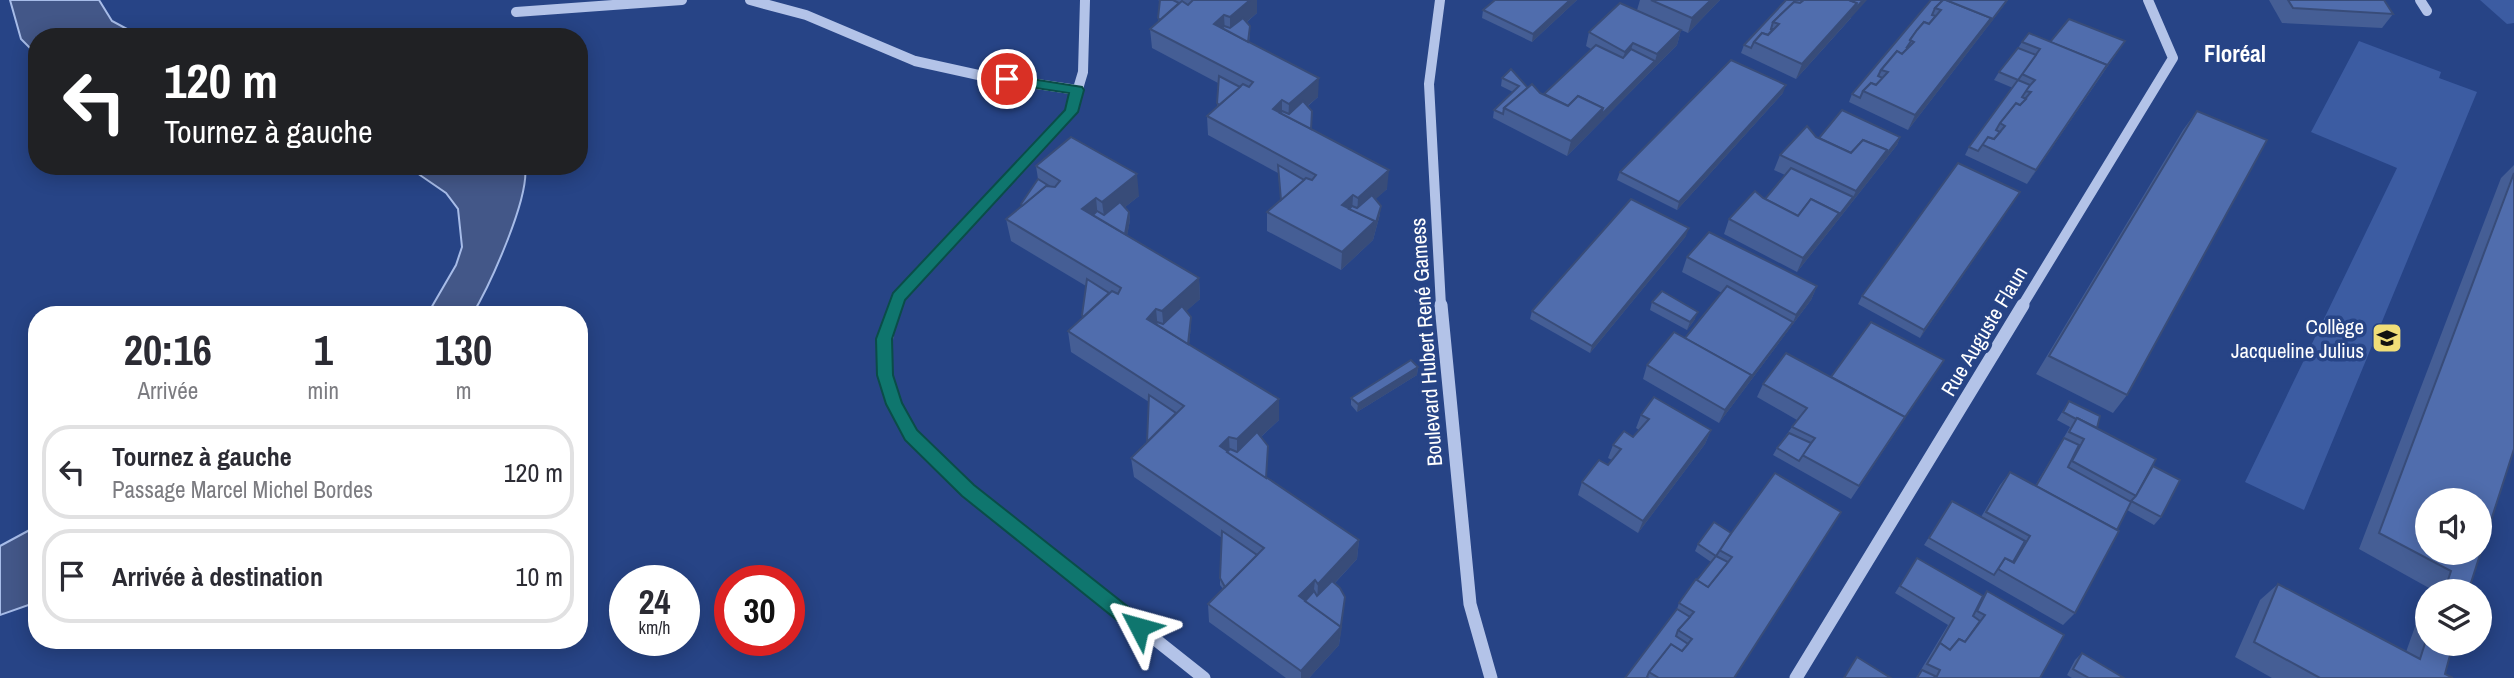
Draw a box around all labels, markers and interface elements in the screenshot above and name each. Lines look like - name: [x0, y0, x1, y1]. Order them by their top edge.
- district label: Floréal: [2204, 38, 2266, 69]
- text: 120 m: [164, 47, 278, 113]
- pin: [977, 49, 1037, 109]
- icon: left: [49, 56, 140, 147]
- icon: arrive: [988, 60, 1026, 98]
- text: Tournez à gauche: [164, 110, 373, 153]
- street label: Boulevard Hubert René Gamess: [1403, 217, 1449, 467]
- street label: Rue Auguste Flaun: [1934, 261, 2034, 401]
- place label: Collège Jacqueline Julius: [2231, 312, 2364, 365]
- school or university icon: Collège Jacqueline Julius: [2370, 321, 2404, 355]
- text: 20:16: [124, 322, 212, 378]
- text: 1: [314, 322, 333, 378]
- text: 130: [435, 322, 492, 378]
- text: Arrivée: [137, 375, 198, 406]
- text: min: [308, 375, 339, 406]
- text: m: [456, 375, 471, 406]
- text: Tournez à gauche: [112, 439, 292, 474]
- icon: left: [53, 453, 91, 491]
- text: 120 m: [504, 455, 563, 490]
- text: Passage Marcel Michel Bordes: [112, 474, 373, 505]
- map controls: [2415, 488, 2492, 656]
- button: sound: [2415, 488, 2492, 565]
- icon: arrive: [53, 557, 91, 595]
- text: Arrivée à destination: [112, 559, 323, 594]
- text: 10 m: [516, 559, 563, 594]
- speed limit sign: 30: [714, 565, 805, 656]
- text: 24: [639, 578, 670, 625]
- button: layers: [2415, 579, 2492, 656]
- position arrow: [1102, 590, 1176, 664]
- text: km/h: [639, 615, 671, 640]

